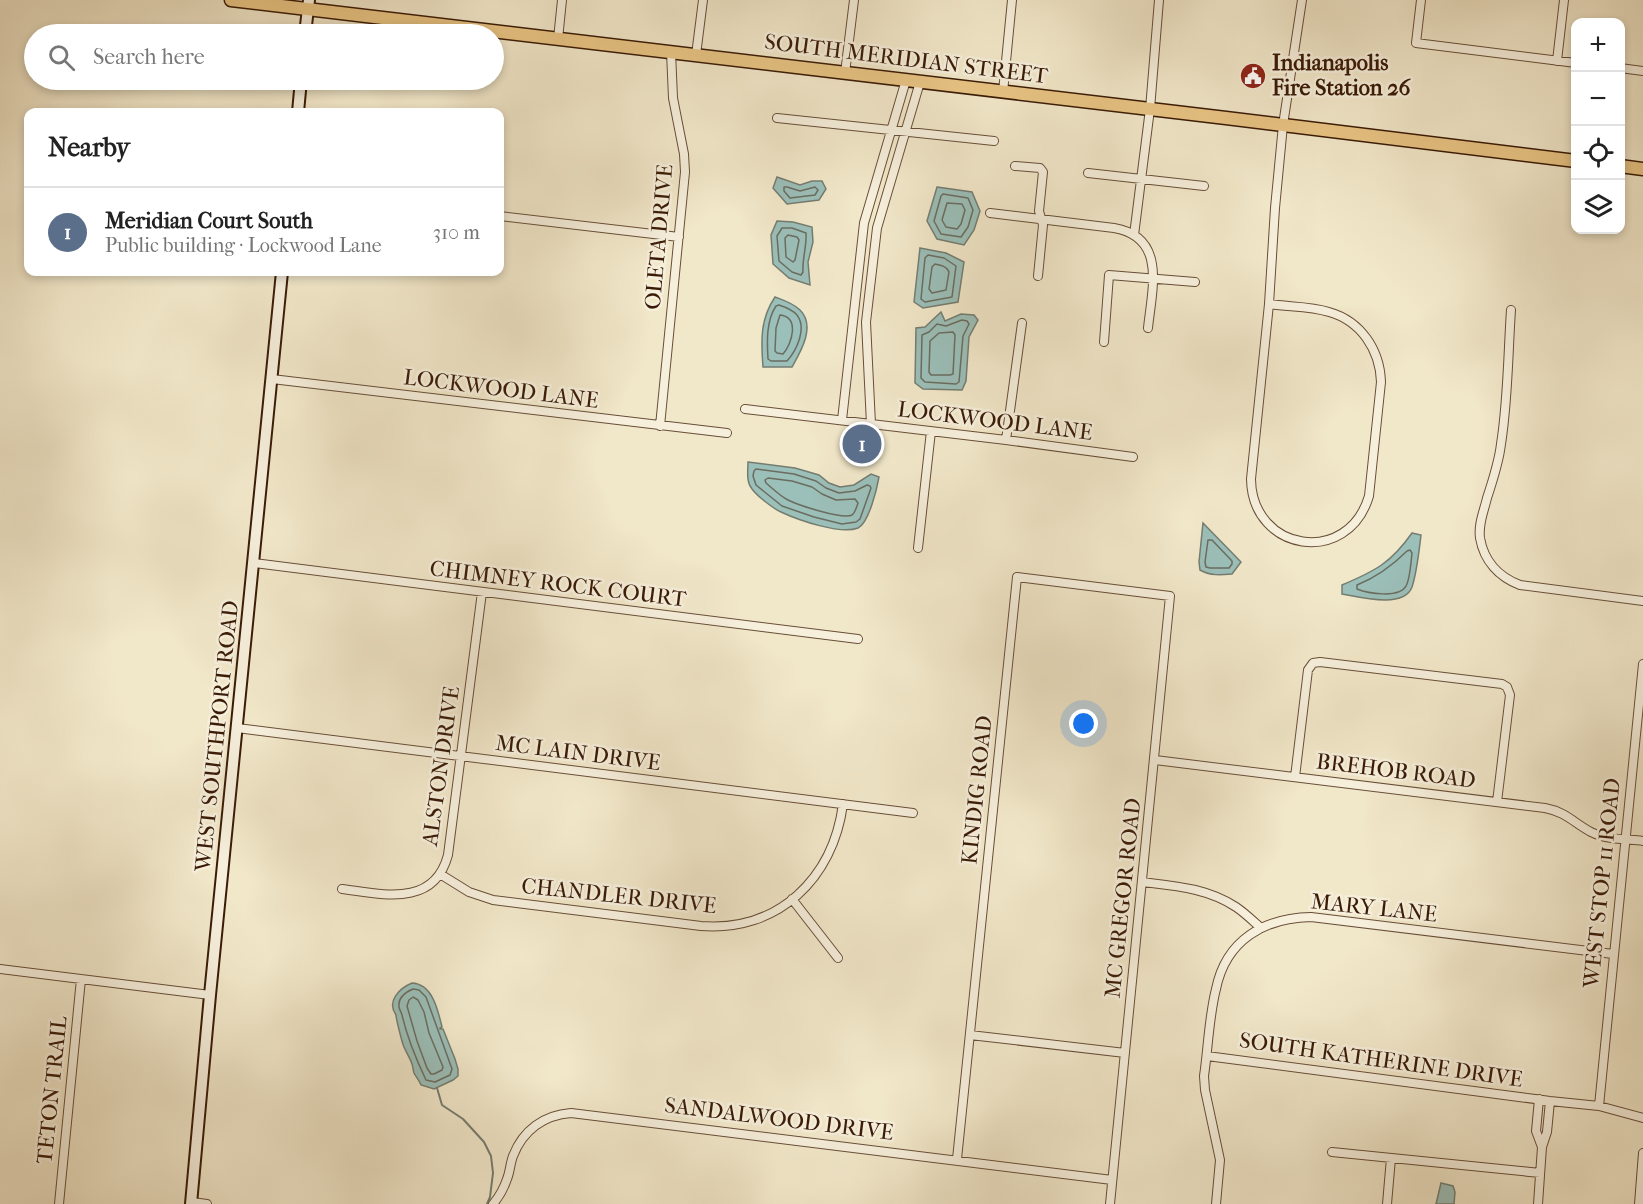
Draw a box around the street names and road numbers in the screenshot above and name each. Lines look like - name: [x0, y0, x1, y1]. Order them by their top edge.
- street label: SOUTH MERIDIAN STREET: [763, 29, 1050, 89]
- street label: OLETA DRIVE: [640, 163, 678, 311]
- street label: LOCKWOOD LANE: [402, 364, 600, 414]
- street label: LOCKWOOD LANE: [896, 396, 1094, 446]
- street label: CHIMNEY ROCK COURT: [428, 555, 689, 613]
- street label: WEST SOUTHPORT ROAD: [190, 599, 244, 874]
- street label: ALSTON DRIVE: [417, 684, 465, 849]
- street label: KINDIG ROAD: [956, 714, 998, 866]
- street label: MC LAIN DRIVE: [494, 730, 662, 776]
- street label: BREHOB ROAD: [1315, 748, 1477, 794]
- street label: WEST STOP 11 ROAD: [1578, 777, 1626, 990]
- street label: MC GREGOR ROAD: [1100, 797, 1146, 999]
- street label: CHANDLER DRIVE: [520, 873, 718, 919]
- street label: MARY LANE: [1310, 888, 1438, 928]
- street label: TETON TRAIL: [31, 1014, 73, 1165]
- street label: SOUTH KATHERINE DRIVE: [1238, 1027, 1524, 1093]
- street label: SANDALWOOD DRIVE: [663, 1092, 895, 1146]

